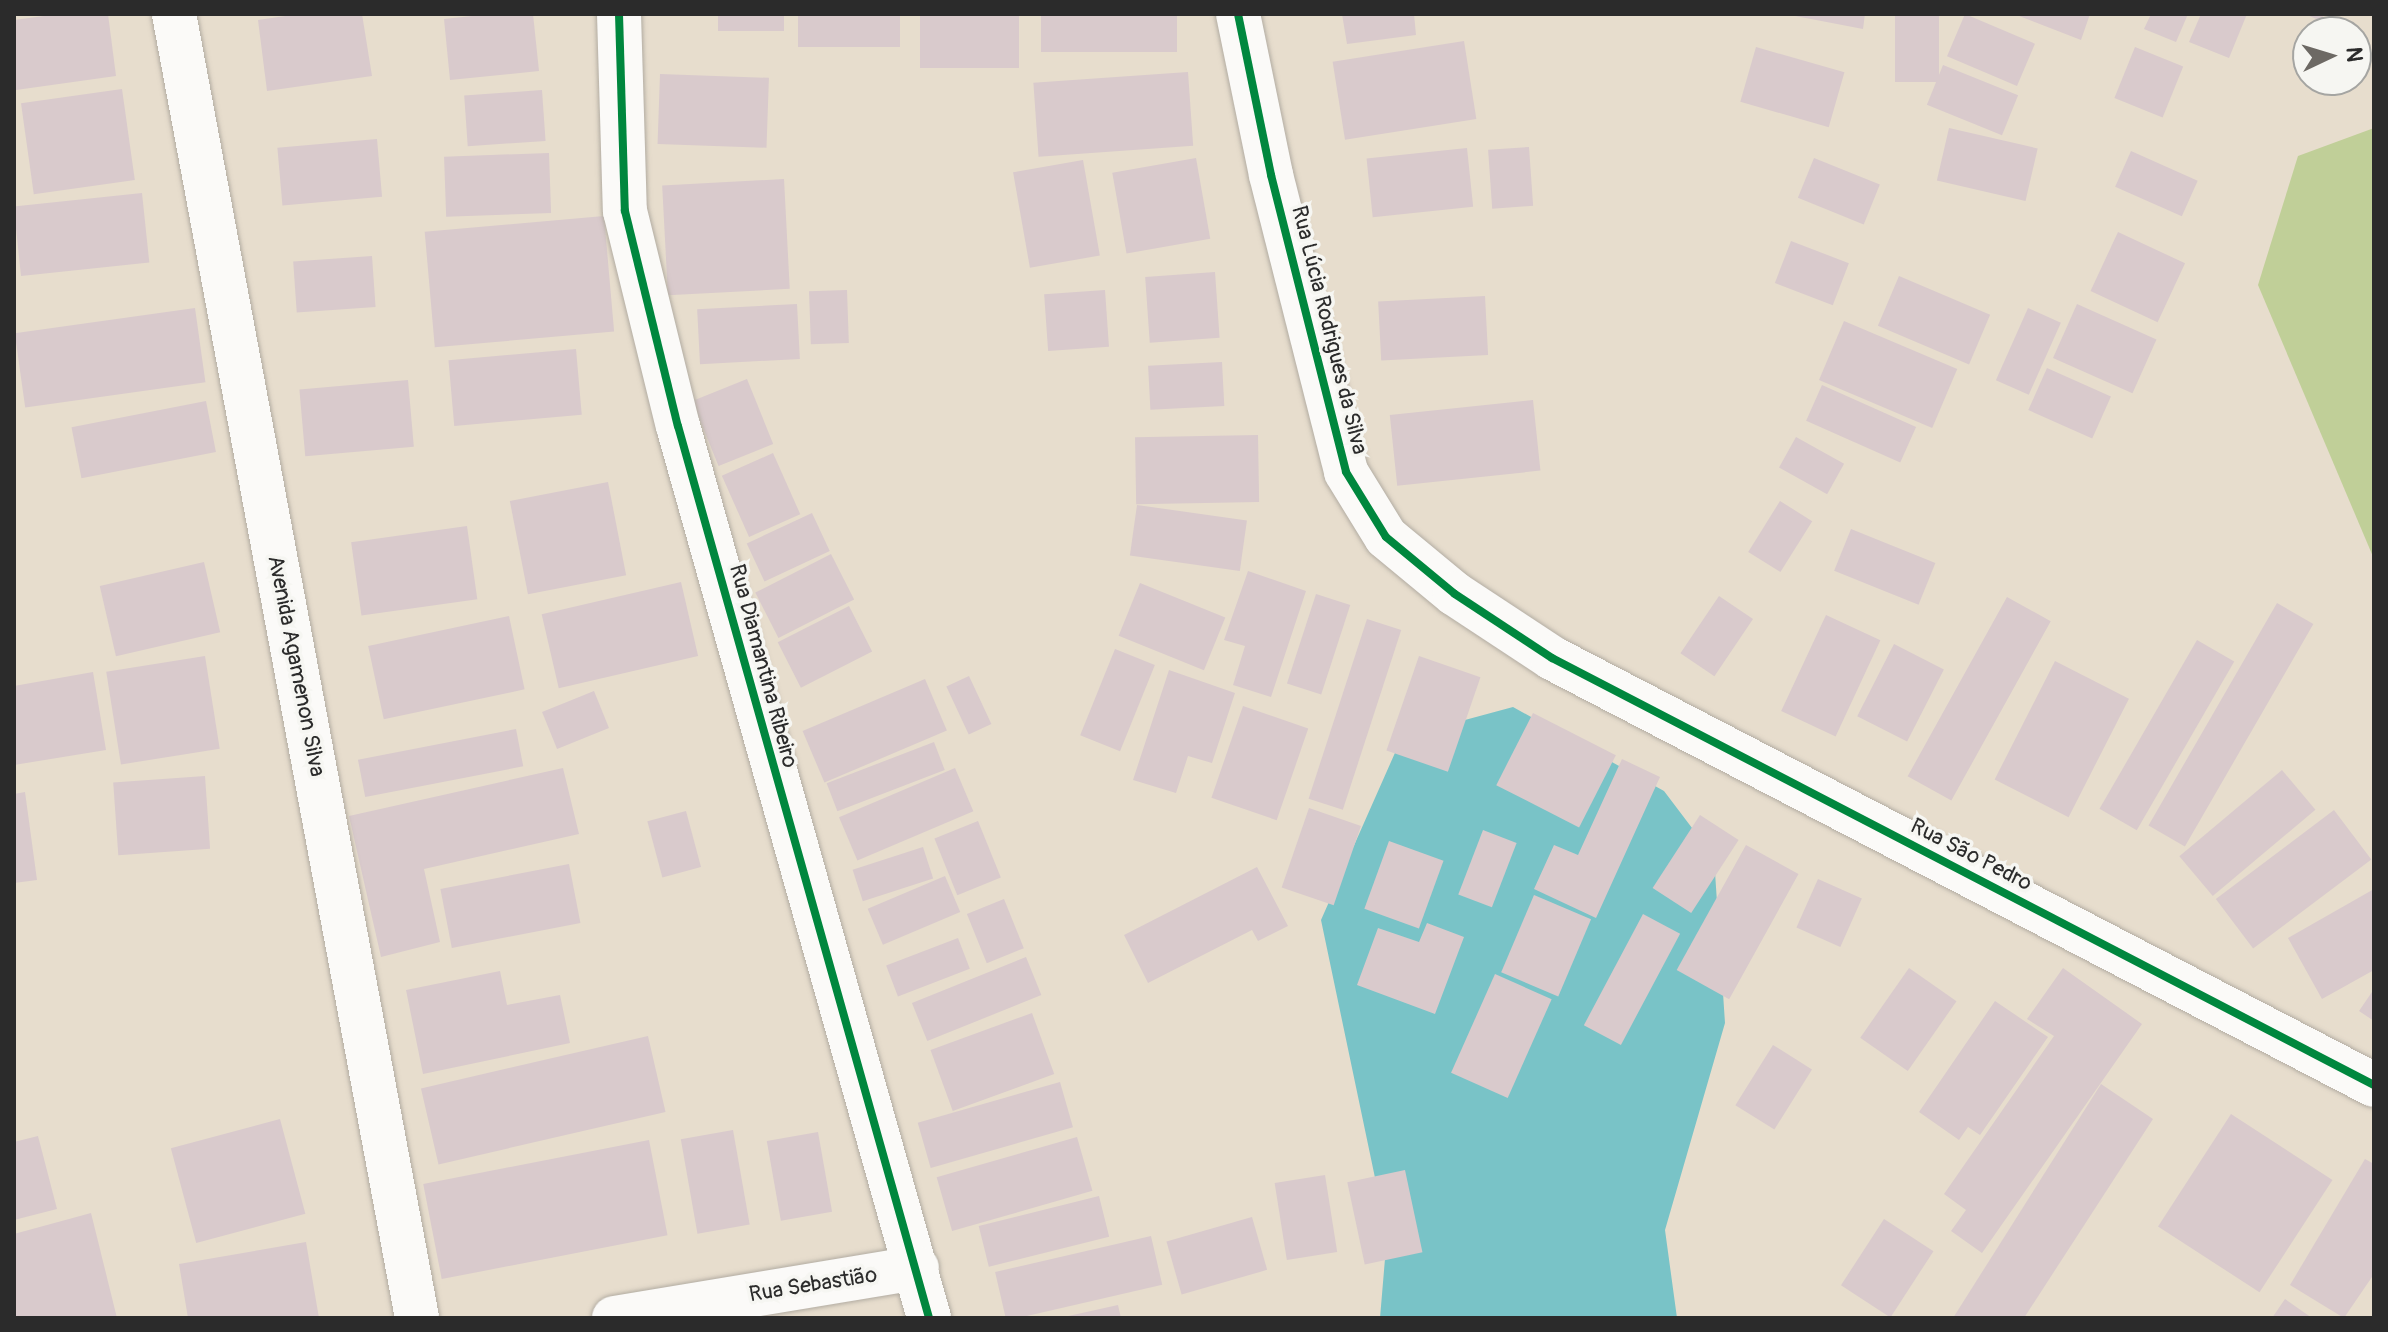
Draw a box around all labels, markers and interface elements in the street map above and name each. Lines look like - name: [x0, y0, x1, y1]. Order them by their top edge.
- north arrow: [2292, 16, 2372, 96]
- text: N: [2339, 46, 2368, 63]
- street label: Rua Lúcia Rodrigues da Silva: [1285, 203, 1373, 457]
- street label: Avenida Agamenon Silva: [262, 553, 330, 779]
- street label: Rua Diamantina Ribeiro: [723, 561, 803, 771]
- street label: Rua São Pedro: [1906, 813, 2036, 897]
- street label: Rua Sebastião: [747, 1262, 879, 1308]

